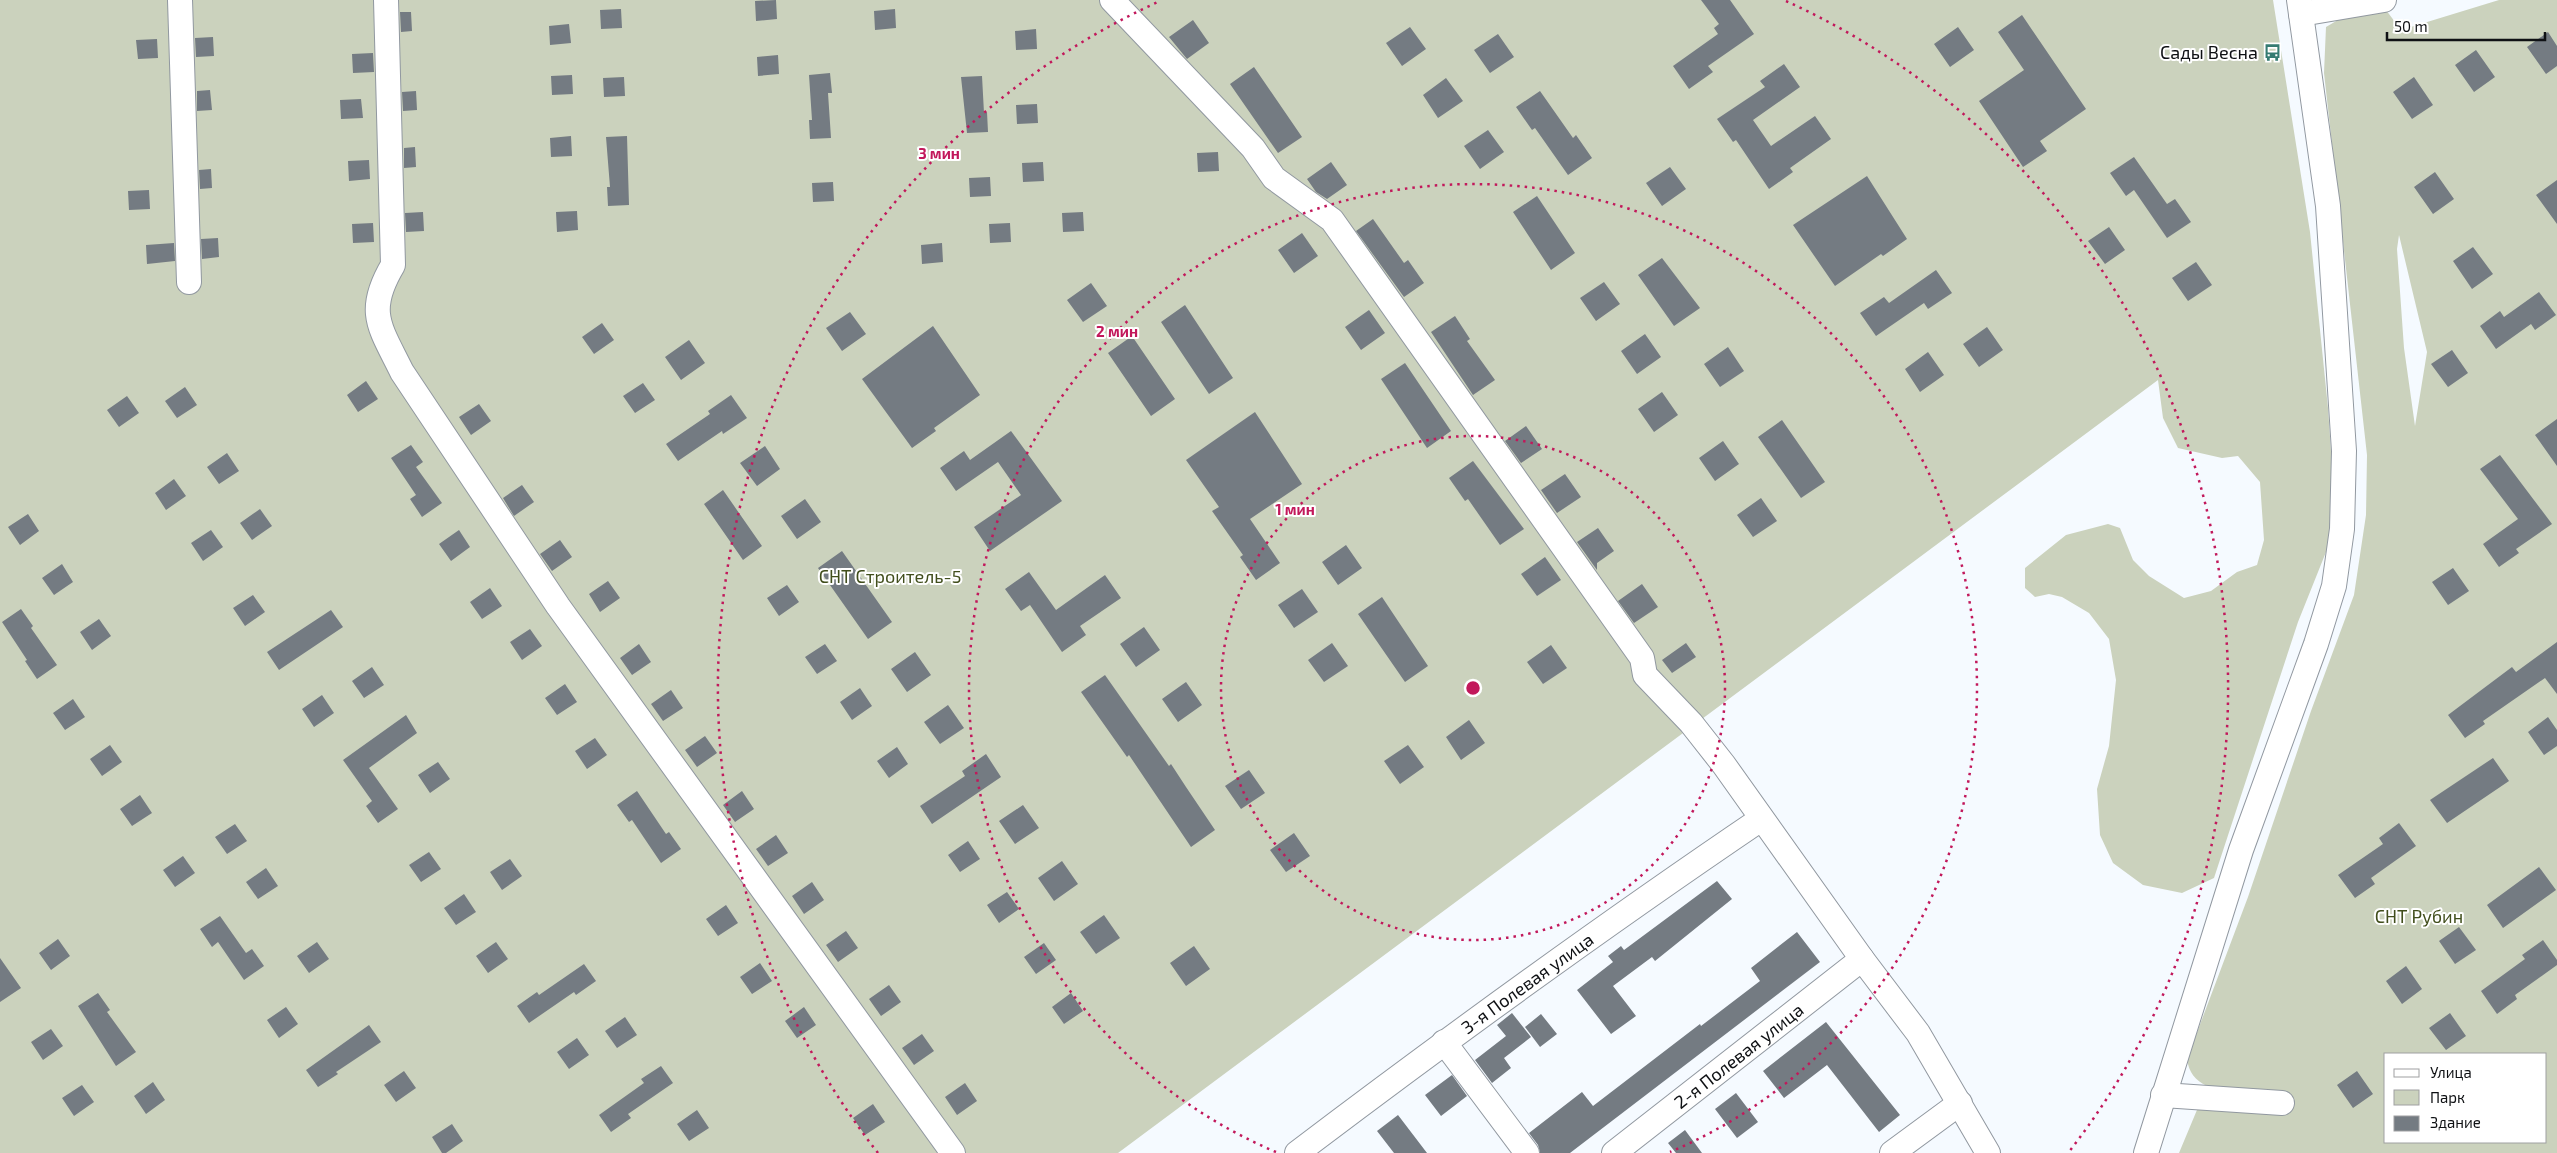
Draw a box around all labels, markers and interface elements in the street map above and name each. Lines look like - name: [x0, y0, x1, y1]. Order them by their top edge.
- scale bar: [2387, 10, 2544, 42]
- text: 50 m: [2394, 17, 2428, 35]
- place label: Сады Весна: [2160, 41, 2258, 63]
- bus stop icon: Сады Весна: [2262, 42, 2282, 62]
- text: 3 мин: [918, 144, 960, 162]
- text: 2 мин: [1096, 322, 1138, 340]
- text: 1 мин: [1275, 500, 1315, 518]
- park label: СНТ Строитель-5: [819, 565, 961, 587]
- centre of rings: [1464, 679, 1482, 697]
- park label: СНТ Рубин: [2375, 905, 2463, 927]
- street label: 3-я Полевая улица: [1457, 928, 1597, 1038]
- street label: 2-я Полевая улица: [1669, 998, 1807, 1113]
- legend: [2384, 1053, 2547, 1143]
- text: Улица: [2430, 1063, 2472, 1081]
- text: Парк: [2430, 1088, 2465, 1106]
- text: Здание: [2430, 1113, 2481, 1131]

